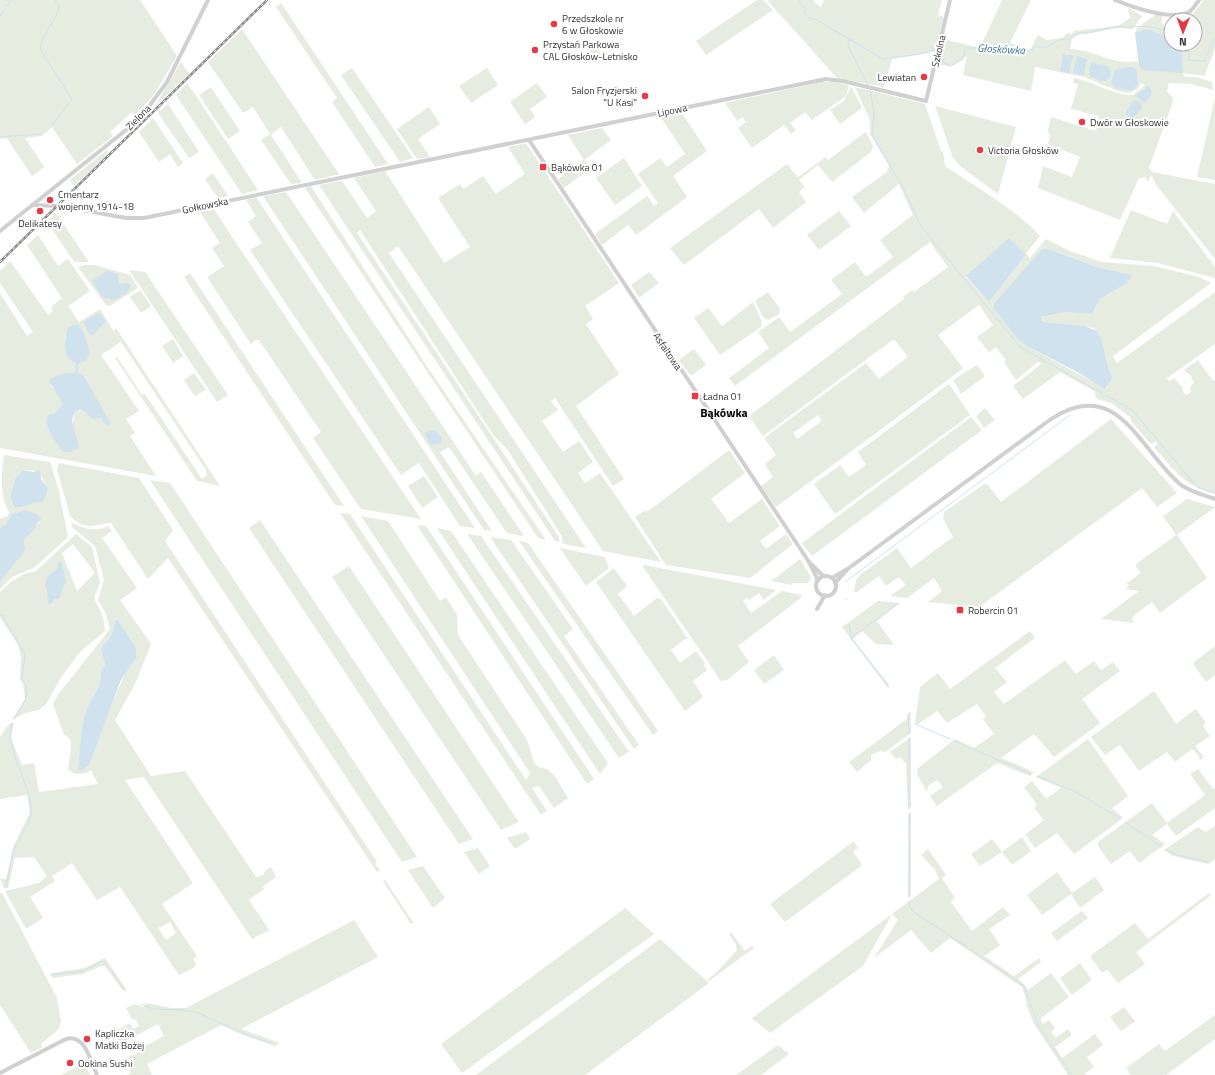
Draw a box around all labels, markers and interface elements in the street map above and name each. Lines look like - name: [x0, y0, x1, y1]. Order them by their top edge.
- place label: Przedszkole nr 6 w Głoskowie: [562, 11, 624, 38]
- north arrow: [1163, 12, 1203, 52]
- marker: Przedszkole nr 6 w Głoskowie: [549, 19, 559, 29]
- street label: Szkolna: [928, 34, 949, 69]
- text: N: [1179, 34, 1187, 50]
- place label: Przystań Parkowa CAL Głosków-Letnisko: [543, 37, 638, 64]
- water label: Głoskówka: [977, 40, 1026, 58]
- marker: Przystań Parkowa CAL Głosków-Letnisko: [530, 45, 540, 55]
- place label: Lewiatan: [878, 70, 916, 85]
- marker: Lewiatan: [919, 72, 929, 82]
- place label: Salon Fryzjerski "U Kasi": [571, 83, 637, 110]
- marker: Salon Fryzjerski "U Kasi": [640, 91, 650, 101]
- street label: Lipowa: [656, 100, 688, 121]
- street label: Zielona: [122, 101, 154, 133]
- place label: Dwór w Głoskowie: [1090, 115, 1169, 130]
- marker: Dwór w Głoskowie: [1077, 117, 1087, 127]
- place label: Victoria Głosków: [988, 143, 1059, 158]
- marker: Victoria Głosków: [975, 145, 985, 155]
- place label: Bąkówka 01: [551, 160, 603, 175]
- marker: Bąkówka 01: [538, 162, 548, 172]
- place label: Cmentarz wojenny 1914-18: [58, 187, 134, 214]
- street label: Gołkowska: [181, 193, 229, 218]
- marker: Cmentarz wojenny 1914-18: [45, 195, 55, 205]
- marker: Delikatesy: [35, 206, 45, 216]
- place label: Delikatesy: [18, 216, 62, 231]
- street label: Asfaltowa: [649, 329, 686, 373]
- place label: Ładna 01: [702, 389, 742, 404]
- marker: Ładna 01: [690, 391, 700, 401]
- district label: Bąkówka: [700, 403, 748, 422]
- place label: Robercin 01: [968, 603, 1018, 618]
- marker: Robercin 01: [955, 605, 965, 615]
- place label: Kapliczka Matki Bożej: [95, 1026, 144, 1053]
- marker: Kapliczka Matki Bożej: [82, 1034, 92, 1044]
- place label: Ookina Sushi: [78, 1056, 132, 1071]
- marker: Ookina Sushi: [65, 1058, 75, 1068]

